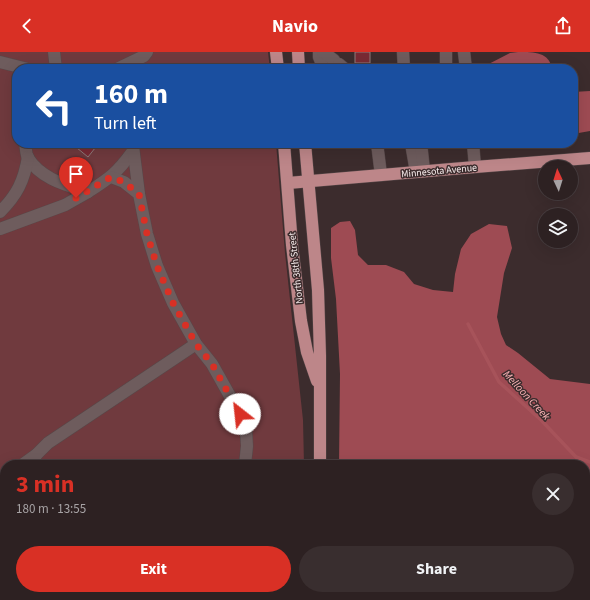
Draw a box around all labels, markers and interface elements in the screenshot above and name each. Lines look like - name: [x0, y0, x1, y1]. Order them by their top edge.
- text: Navio: [272, 14, 318, 39]
- icon: back: [16, 15, 38, 37]
- icon: share: [552, 15, 574, 37]
- text: 160 m: [94, 74, 168, 114]
- icon: left: [28, 80, 80, 132]
- text: Turn left: [94, 111, 156, 136]
- pin: [59, 157, 93, 198]
- north arrow: [538, 160, 578, 200]
- map controls: [538, 160, 578, 248]
- street label: Minnesota Avenue: [401, 161, 478, 181]
- icon: arrive: [65, 163, 87, 185]
- button: layers: [538, 208, 578, 248]
- street label: North 38th Street: [285, 231, 307, 304]
- water label: Melloon Creek: [500, 367, 554, 424]
- position arrow: [219, 393, 261, 435]
- text: 3 min: [16, 467, 74, 502]
- button: close: [532, 473, 574, 515]
- text: 180 m · 13:55: [16, 500, 86, 518]
- button: Exit: [16, 546, 291, 592]
- button: Share: [299, 546, 574, 592]

